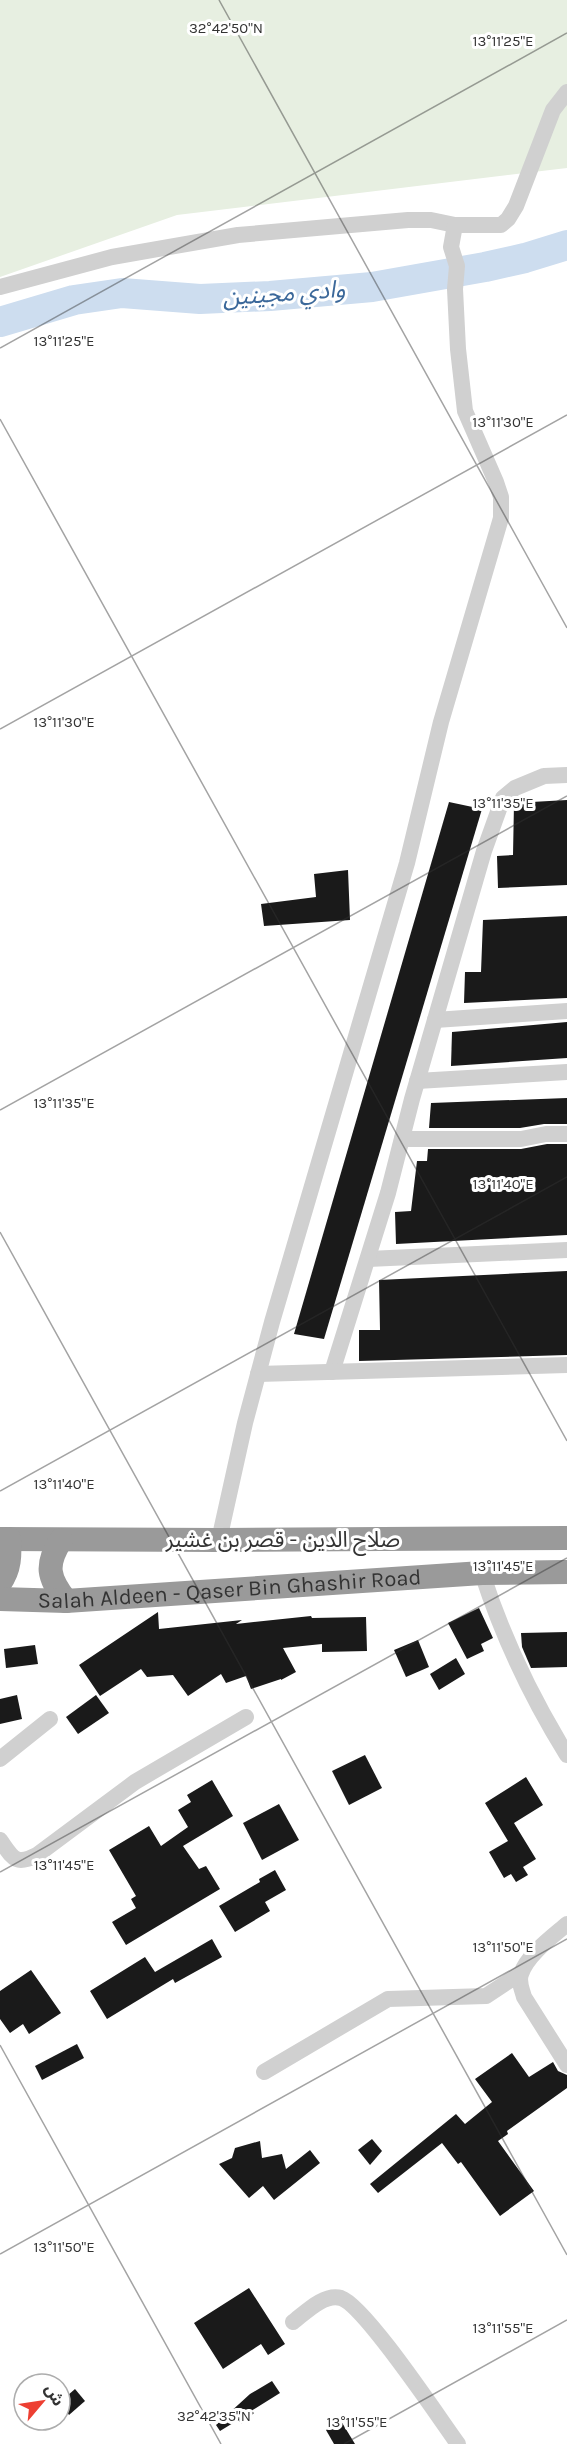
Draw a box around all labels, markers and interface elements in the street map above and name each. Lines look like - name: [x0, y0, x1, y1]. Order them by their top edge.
- text: 32°42'50"N: [189, 19, 263, 37]
- text: 13°11'25"E: [472, 32, 534, 50]
- water label: وادي مجينين: [222, 275, 347, 316]
- text: 13°11'25"E: [33, 332, 95, 350]
- text: 13°11'30"E: [472, 413, 534, 431]
- text: 13°11'30"E: [33, 713, 95, 731]
- text: 13°11'35"E: [472, 794, 534, 812]
- text: 13°11'35"E: [33, 1094, 95, 1112]
- text: 13°11'40"E: [472, 1175, 534, 1193]
- text: 13°11'40"E: [33, 1475, 95, 1493]
- street label: صلاح الدين - قصر بن غشير: [165, 1527, 400, 1556]
- text: 13°11'45"E: [473, 1557, 533, 1575]
- street label: Salah Aldeen - Qaser Bin Ghashir Road: [37, 1564, 422, 1614]
- text: 13°11'45"E: [34, 1856, 94, 1874]
- text: 13°11'50"E: [472, 1938, 534, 1956]
- text: 13°11'50"E: [33, 2238, 95, 2256]
- text: 13°11'55"E: [473, 2319, 533, 2337]
- north arrow: [12, 2372, 72, 2432]
- text: ش: [41, 2381, 68, 2409]
- text: 32°42'35"N: [177, 2407, 251, 2425]
- text: 13°11'55"E: [327, 2413, 387, 2431]

